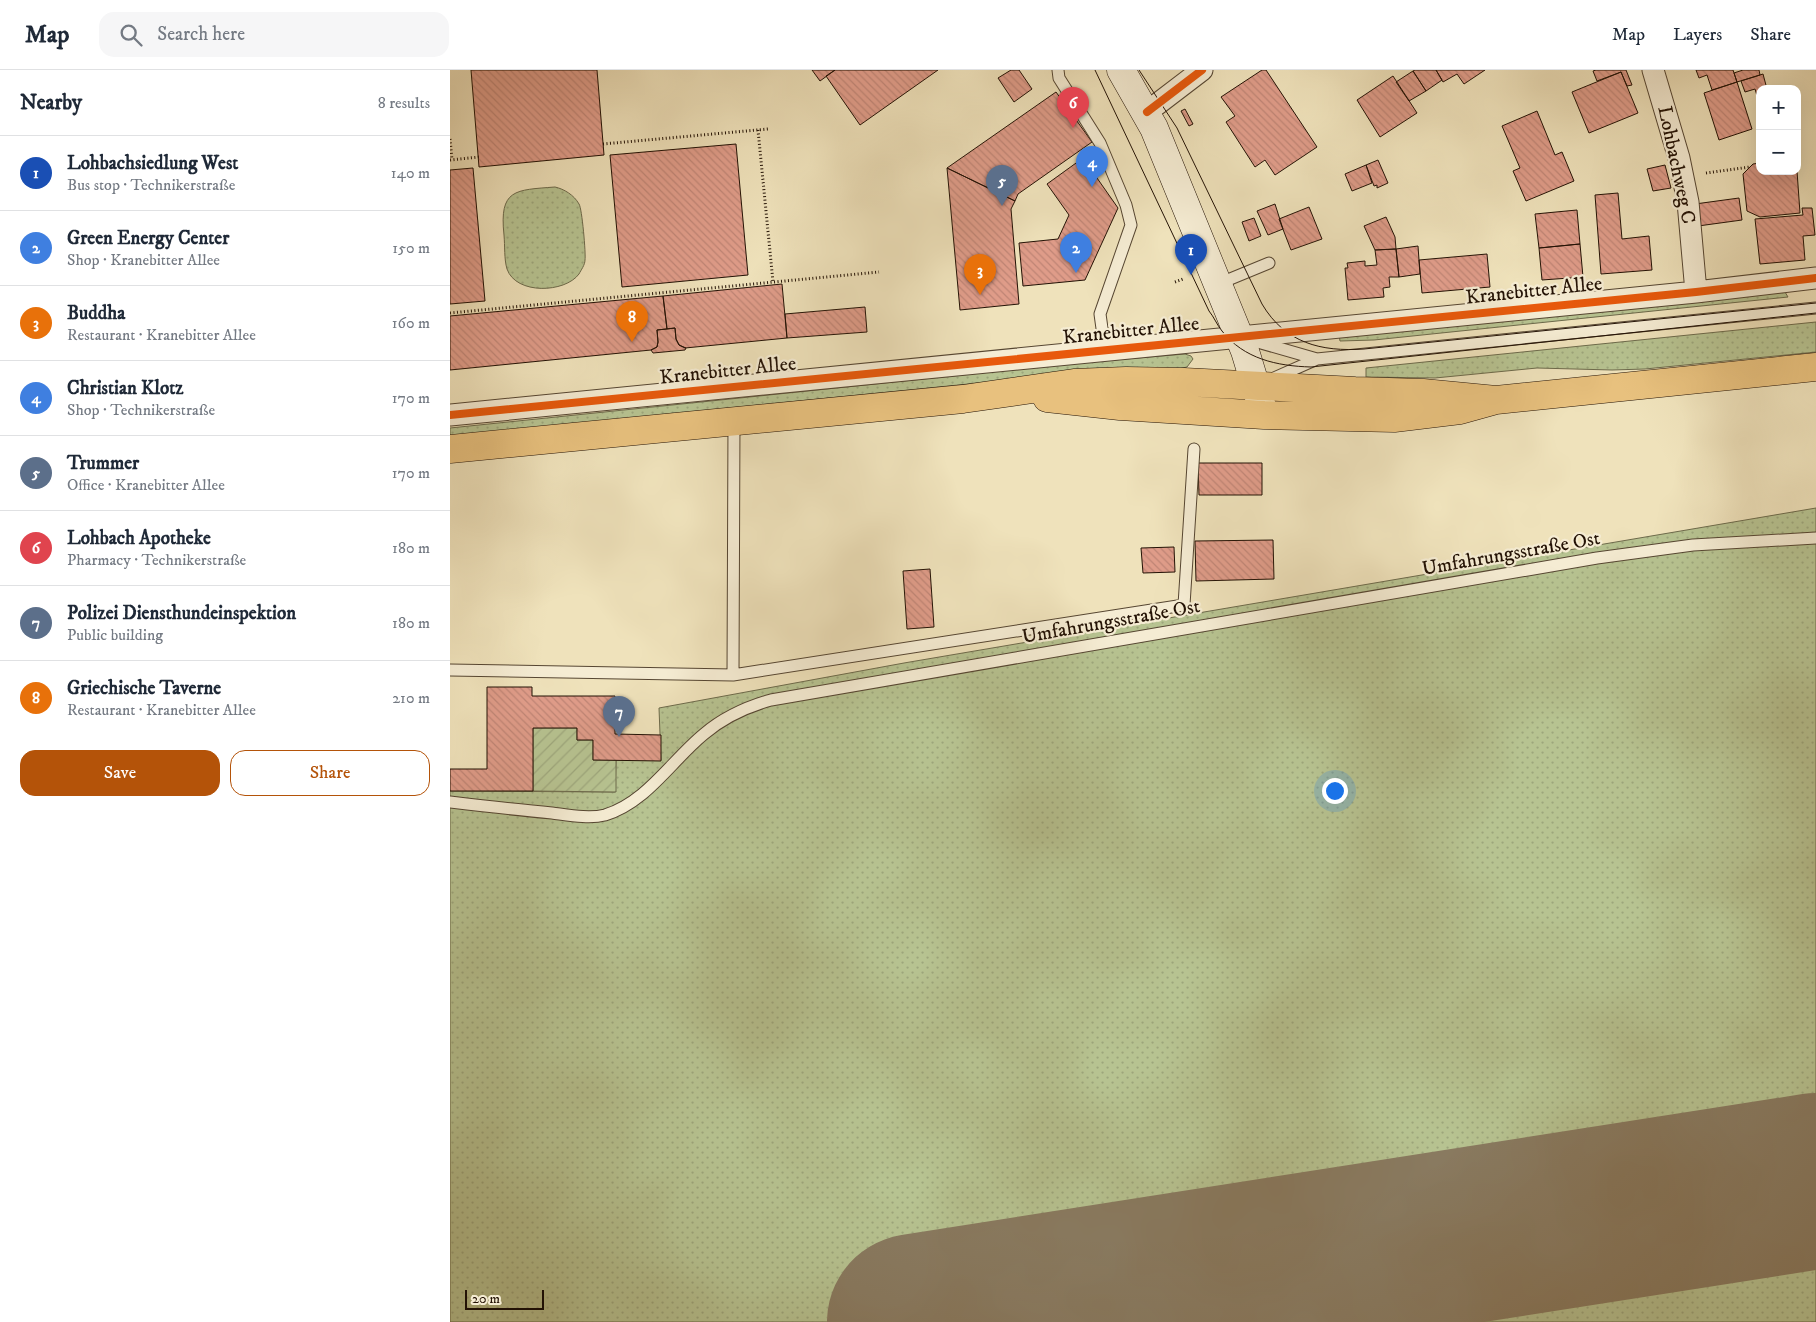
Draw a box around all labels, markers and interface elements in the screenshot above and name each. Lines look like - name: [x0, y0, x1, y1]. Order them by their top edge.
- search box: [99, 12, 449, 57]
- text: Map: [25, 20, 69, 50]
- icon: search: [117, 21, 145, 49]
- text: Search here: [157, 23, 245, 46]
- text: Map: [1612, 24, 1645, 46]
- text: Layers: [1673, 24, 1722, 46]
- text: Share: [1750, 24, 1791, 46]
- map controls: [1756, 85, 1801, 175]
- button: +: [1756, 85, 1801, 130]
- pin: 6: [1057, 87, 1089, 128]
- text: Nearby: [20, 90, 82, 116]
- text: 8 results: [378, 93, 430, 113]
- street label: Lohbachweg C: [1651, 104, 1701, 226]
- button: −: [1756, 130, 1801, 175]
- pin: 4: [1076, 146, 1108, 187]
- text: Lohbachsiedlung West: [67, 152, 238, 175]
- text: 1: [33, 163, 39, 183]
- text: 140 m: [391, 163, 430, 183]
- pin: 5: [986, 165, 1018, 206]
- text: Bus stop · Technikerstraße: [67, 175, 235, 195]
- text: Green Energy Center: [67, 227, 229, 250]
- pin: 2: [1060, 232, 1092, 273]
- pin: 1: [1175, 234, 1207, 275]
- text: 2: [32, 238, 40, 258]
- text: 150 m: [392, 238, 430, 258]
- text: Shop · Kranebitter Allee: [67, 250, 220, 270]
- pin: 3: [964, 254, 996, 295]
- street label: Kranebitter Allee: [1464, 271, 1604, 311]
- pin: 8: [616, 301, 648, 342]
- text: Buddha: [67, 302, 125, 325]
- street label: Kranebitter Allee: [1061, 311, 1201, 351]
- text: 3: [33, 313, 39, 333]
- text: 160 m: [392, 313, 430, 333]
- text: Restaurant · Kranebitter Allee: [67, 325, 256, 345]
- street label: Kranebitter Allee: [658, 351, 798, 391]
- text: Christian Klotz: [67, 377, 184, 400]
- text: 4: [31, 388, 41, 408]
- text: 170 m: [392, 388, 430, 408]
- text: Shop · Technikerstraße: [67, 400, 215, 420]
- text: Trummer: [67, 452, 139, 475]
- text: 5: [32, 463, 40, 483]
- text: 170 m: [392, 463, 430, 483]
- text: Office · Kranebitter Allee: [67, 475, 225, 495]
- street label: Umfahrungsstraße Ost: [1420, 526, 1602, 582]
- text: Lohbach Apotheke: [67, 527, 211, 550]
- text: 6: [32, 538, 40, 558]
- text: 180 m: [392, 538, 430, 558]
- text: Pharmacy · Technikerstraße: [67, 550, 246, 570]
- street label: Umfahrungsstraße Ost: [1020, 594, 1202, 650]
- text: Polizei Diensthundeinspektion: [67, 602, 296, 625]
- text: 7: [32, 613, 40, 633]
- text: 180 m: [392, 613, 430, 633]
- text: Public building: [67, 625, 163, 645]
- text: Griechische Taverne: [67, 677, 221, 700]
- text: 8: [32, 688, 40, 708]
- text: 210 m: [392, 688, 430, 708]
- pin: 7: [603, 696, 635, 737]
- text: Restaurant · Kranebitter Allee: [67, 700, 256, 720]
- button: Save: [20, 750, 220, 796]
- button: Share: [230, 750, 430, 796]
- your location: [1322, 778, 1348, 804]
- scale bar: [465, 1287, 544, 1310]
- text: 20 m: [472, 1290, 500, 1308]

